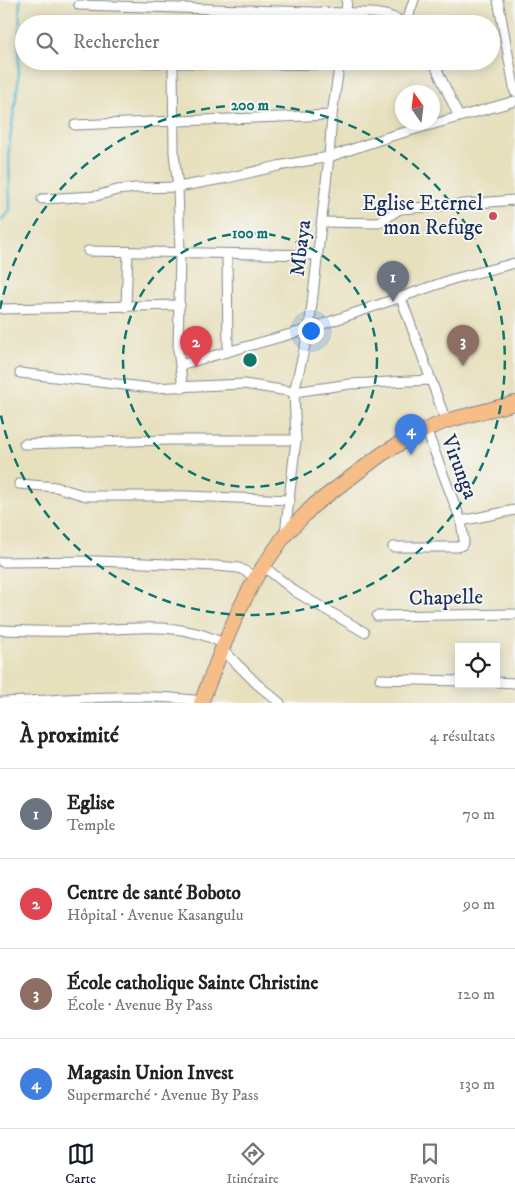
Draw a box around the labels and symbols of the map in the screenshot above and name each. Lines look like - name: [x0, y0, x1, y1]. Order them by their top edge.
- north arrow: [395, 85, 440, 130]
- text: 200 m: [231, 96, 270, 115]
- place label: Eglise Eternel mon Refuge: [362, 191, 484, 241]
- marker: Eglise Eternel mon Refuge: [487, 210, 499, 222]
- street label: Mbaya: [285, 218, 317, 278]
- text: 100 m: [232, 224, 269, 243]
- pin: 1: [377, 261, 409, 302]
- your location: [298, 318, 324, 344]
- pin: 3: [447, 325, 479, 366]
- pin: 2: [180, 326, 212, 367]
- centre of rings: [241, 351, 259, 369]
- pin: 4: [395, 414, 427, 455]
- street label: Virunga: [435, 430, 483, 503]
- street label: Chapelle: [409, 584, 484, 612]

